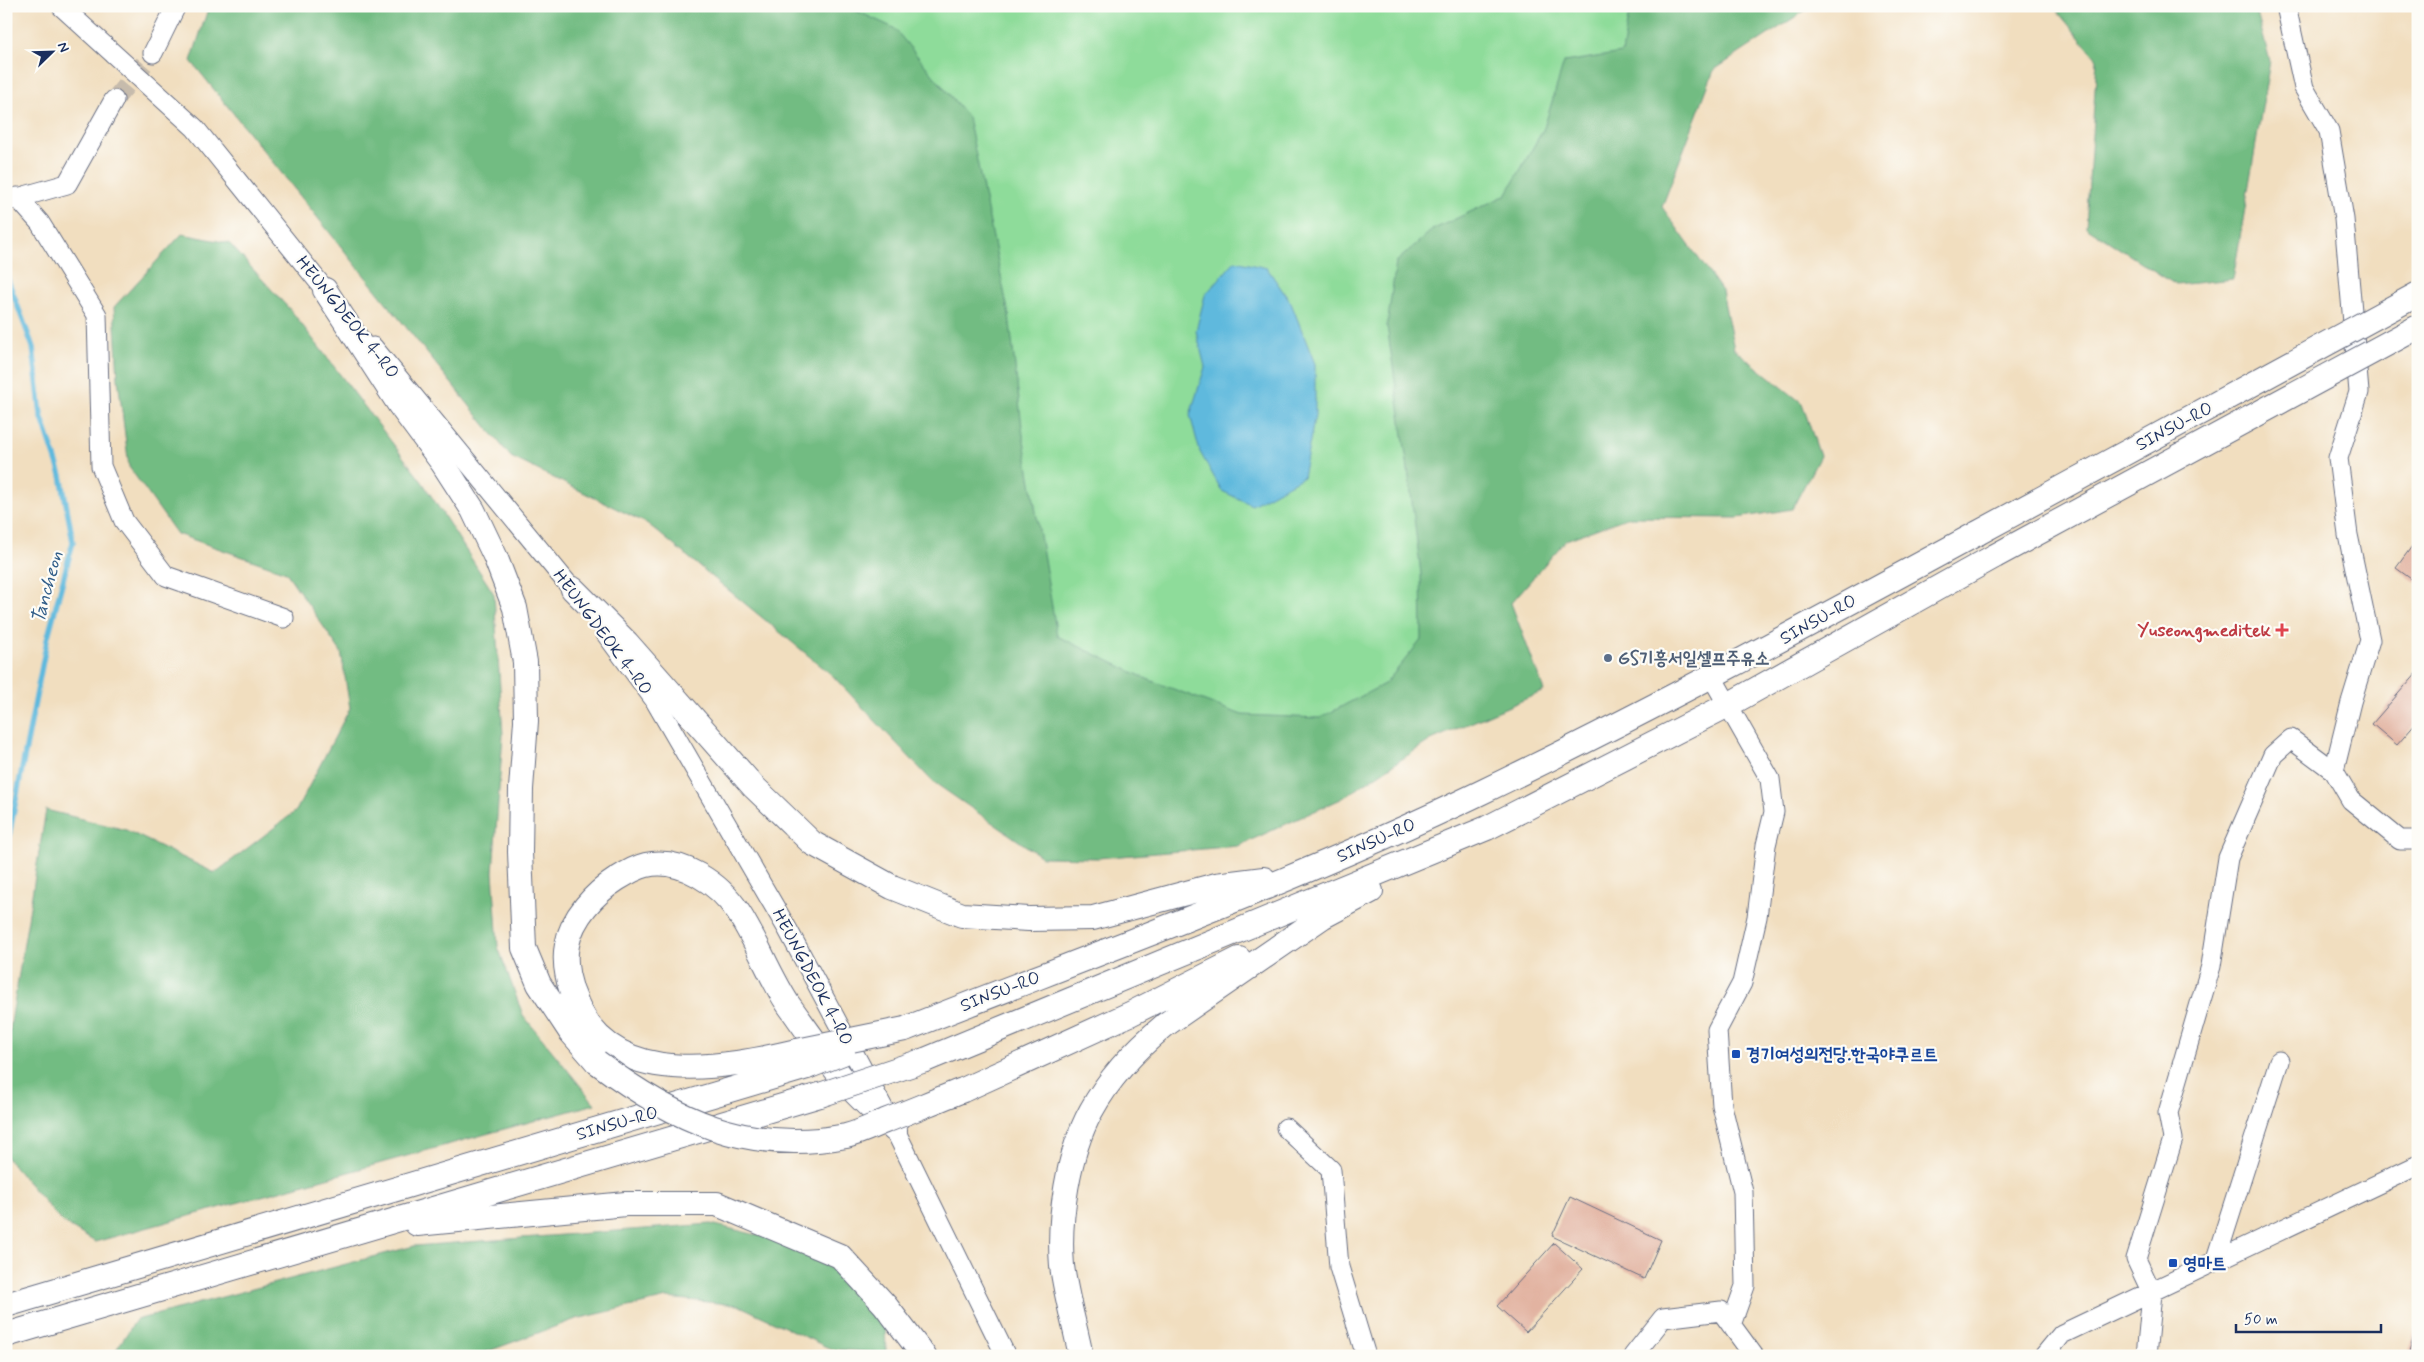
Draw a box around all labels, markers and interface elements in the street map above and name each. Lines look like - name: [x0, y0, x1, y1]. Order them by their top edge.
- north arrow: [28, 28, 78, 78]
- text: N: [53, 40, 73, 55]
- street label: HEUNGDEOK 4-RO: [290, 251, 404, 384]
- street label: SINSU-RO: [2132, 397, 2217, 457]
- water label: Tancheon: [26, 548, 69, 626]
- street label: HEUNGDEOK 4-RO: [547, 565, 657, 700]
- street label: SINSU-RO: [1776, 589, 1861, 651]
- place label: Yuseongmeditek: [2137, 619, 2272, 643]
- marker: Yuseongmeditek: [2275, 623, 2289, 637]
- place label: GS기흥서일셀프주유소: [1618, 647, 1769, 671]
- marker: GS기흥서일셀프주유소: [1602, 652, 1614, 664]
- street label: SINSU-RO: [1333, 813, 1420, 869]
- street label: HEUNGDEOK 4-RO: [766, 905, 858, 1050]
- street label: SINSU-RO: [957, 966, 1044, 1018]
- place label: 경기여성의전당.한국야쿠르트: [1746, 1043, 1938, 1067]
- marker: 경기여성의전당.한국야쿠르트: [1730, 1048, 1742, 1060]
- street label: SINSU-RO: [574, 1101, 661, 1147]
- place label: 영마트: [2183, 1252, 2226, 1276]
- marker: 영마트: [2167, 1257, 2179, 1269]
- scale bar: [2236, 1302, 2382, 1334]
- text: 50 m: [2244, 1310, 2278, 1330]

